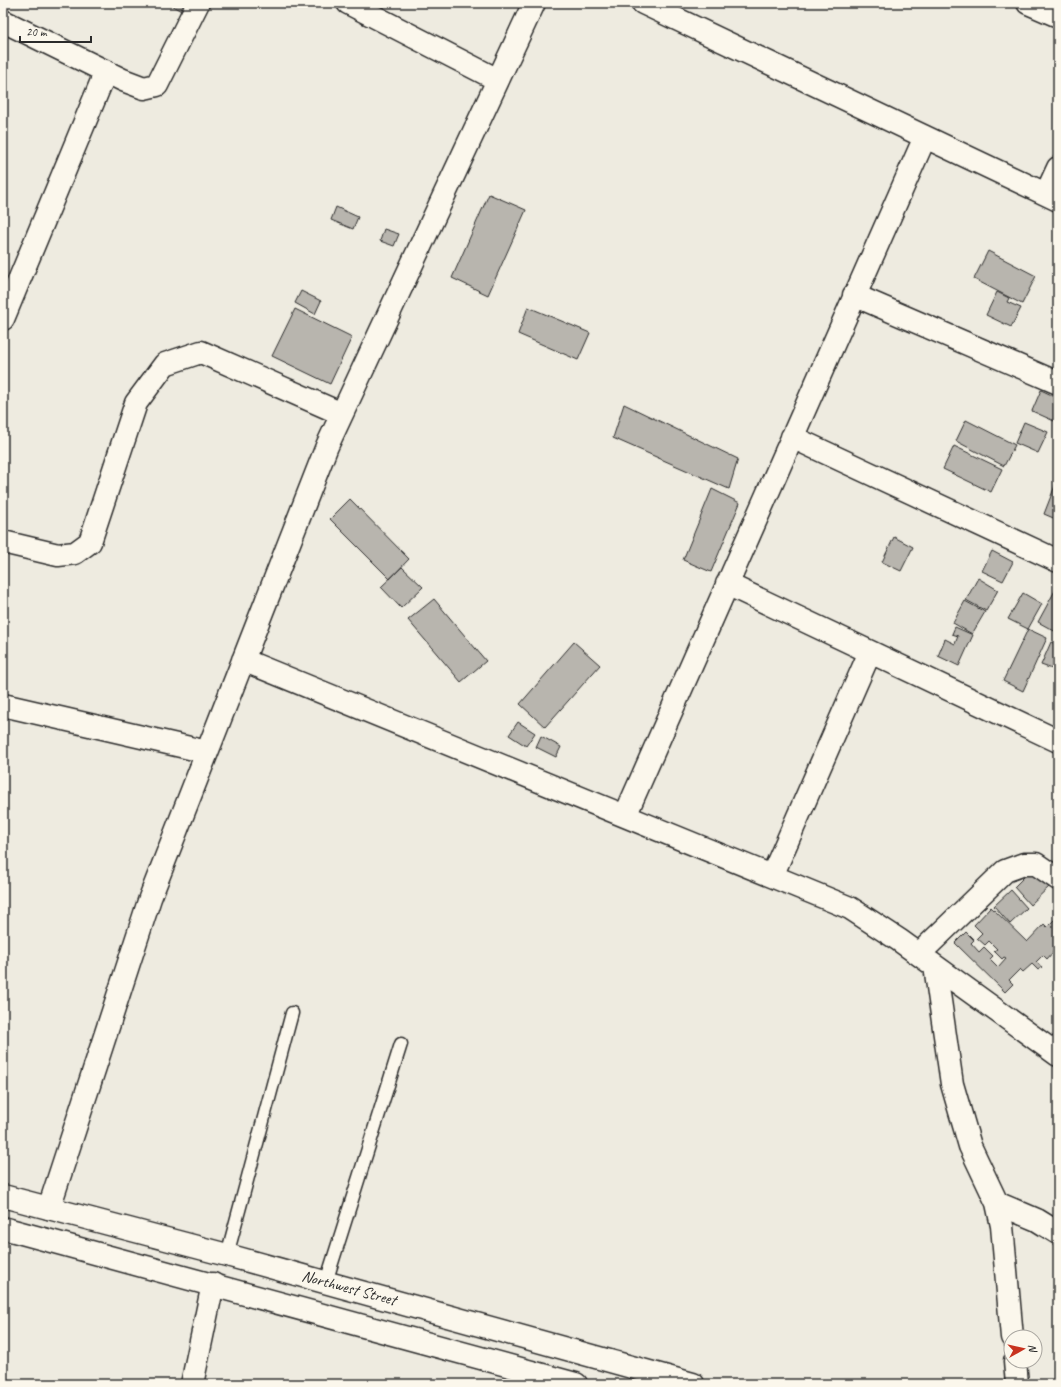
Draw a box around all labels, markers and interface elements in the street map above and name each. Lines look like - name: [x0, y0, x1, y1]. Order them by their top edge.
- scale bar: [20, 18, 91, 44]
- text: 20 m: [26, 24, 48, 40]
- street label: Northwest Street: [300, 1266, 401, 1311]
- north arrow: [1003, 1329, 1043, 1369]
- text: N: [1025, 1343, 1041, 1354]

